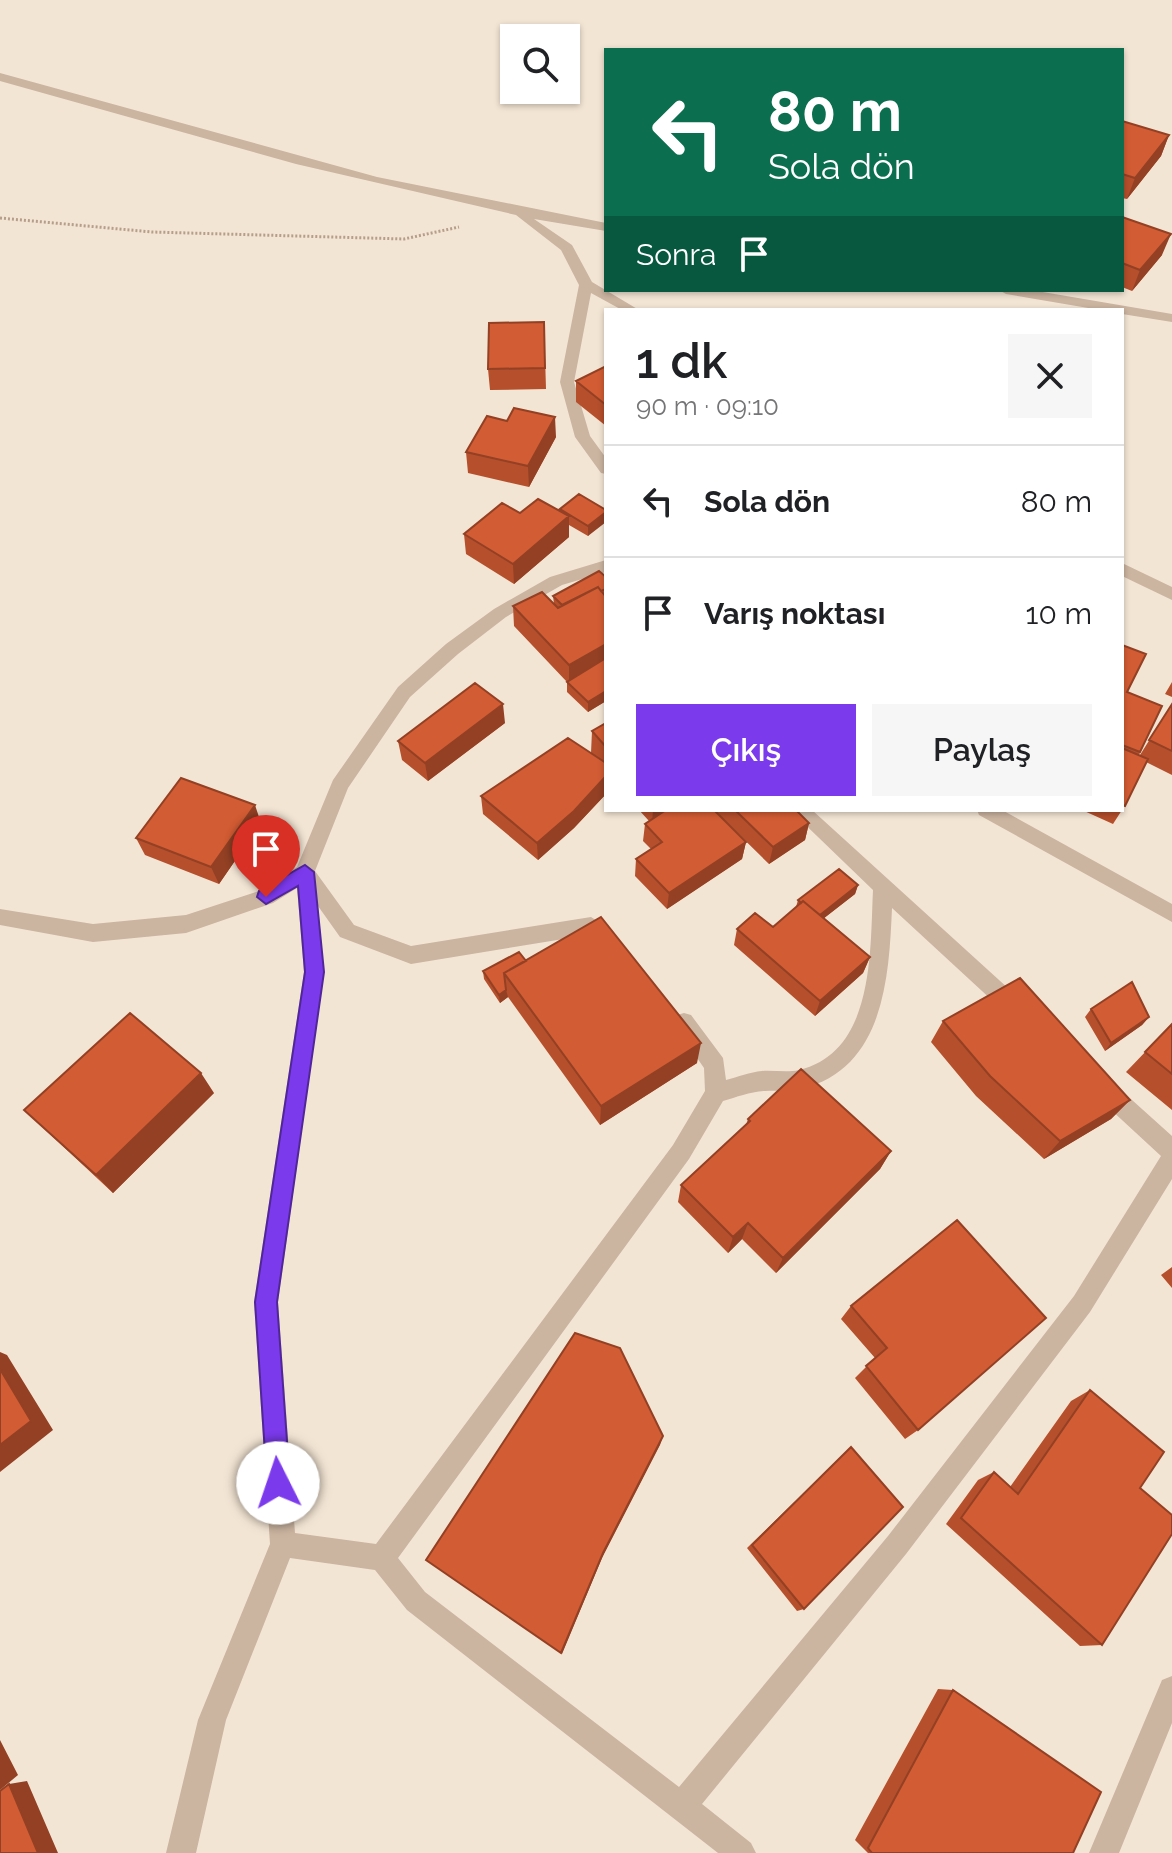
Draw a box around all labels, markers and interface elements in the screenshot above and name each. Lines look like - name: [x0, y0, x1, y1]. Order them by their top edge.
- map controls: [500, 24, 580, 104]
- button: search: [500, 24, 580, 104]
- text: 80 m: [768, 78, 902, 144]
- icon: left: [636, 80, 740, 184]
- text: Sola dön: [768, 145, 915, 187]
- icon: arrive: [732, 232, 776, 276]
- text: Sonra: [636, 237, 716, 272]
- text: 1 dk: [636, 333, 727, 389]
- button: close: [1008, 334, 1092, 418]
- text: 90 m · 09:10: [636, 391, 779, 421]
- icon: left: [636, 479, 680, 523]
- text: Sola dön: [704, 484, 830, 519]
- text: 80 m: [1021, 484, 1092, 519]
- icon: arrive: [636, 591, 680, 635]
- text: Varış noktası: [704, 596, 885, 631]
- text: 10 m: [1026, 596, 1092, 631]
- button: Çıkış: [636, 704, 856, 796]
- button: Paylaş: [872, 704, 1092, 796]
- pin: [232, 815, 300, 897]
- icon: arrive: [244, 827, 288, 871]
- position arrow: [236, 1441, 320, 1525]

